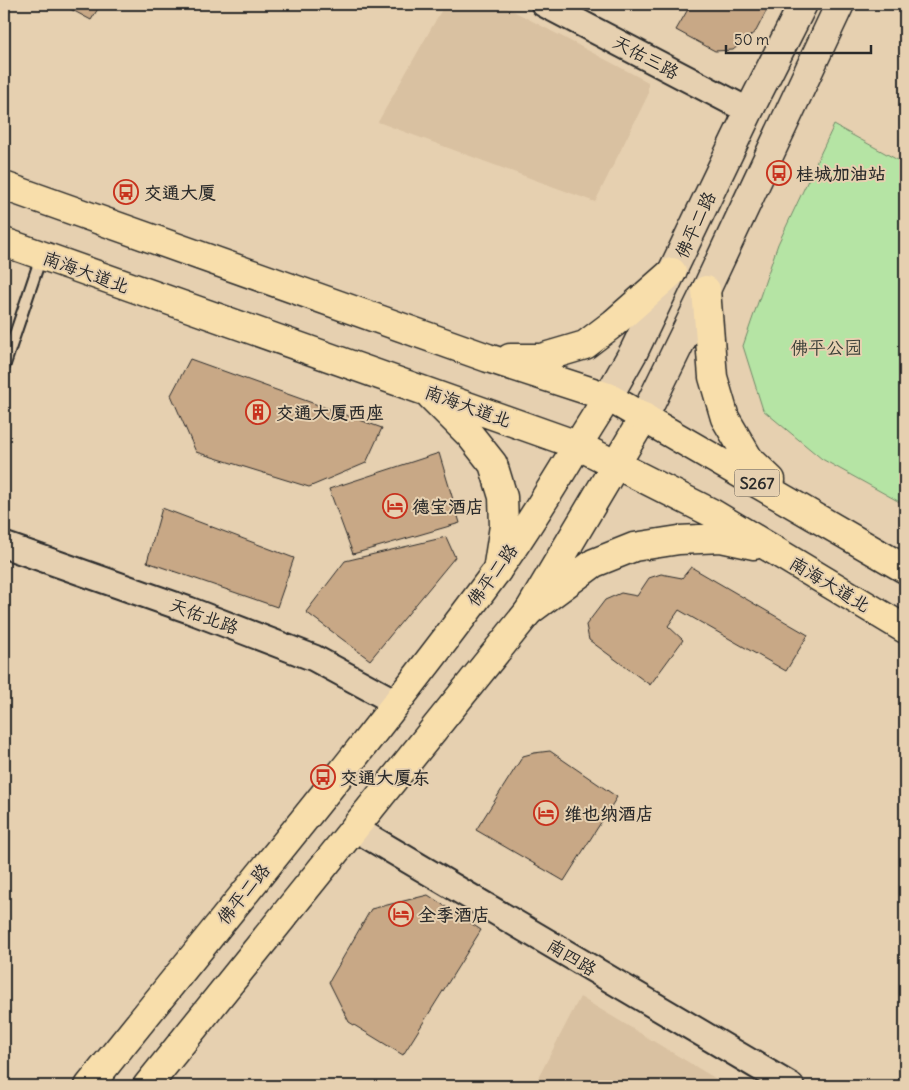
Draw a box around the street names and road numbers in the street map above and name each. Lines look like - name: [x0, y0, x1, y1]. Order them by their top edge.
- street label: 天佑三路: [609, 30, 683, 84]
- street label: 佛平二路: [669, 188, 721, 262]
- street label: 南海大道北: [40, 246, 132, 298]
- street label: 南海大道北: [422, 380, 514, 432]
- road number: S267: [734, 469, 780, 496]
- street label: 佛平二路: [462, 539, 522, 611]
- street label: 南海大道北: [786, 551, 874, 617]
- street label: 天佑北路: [166, 593, 242, 639]
- street label: 佛平二路: [211, 859, 275, 929]
- street label: 南四路: [543, 933, 601, 981]

